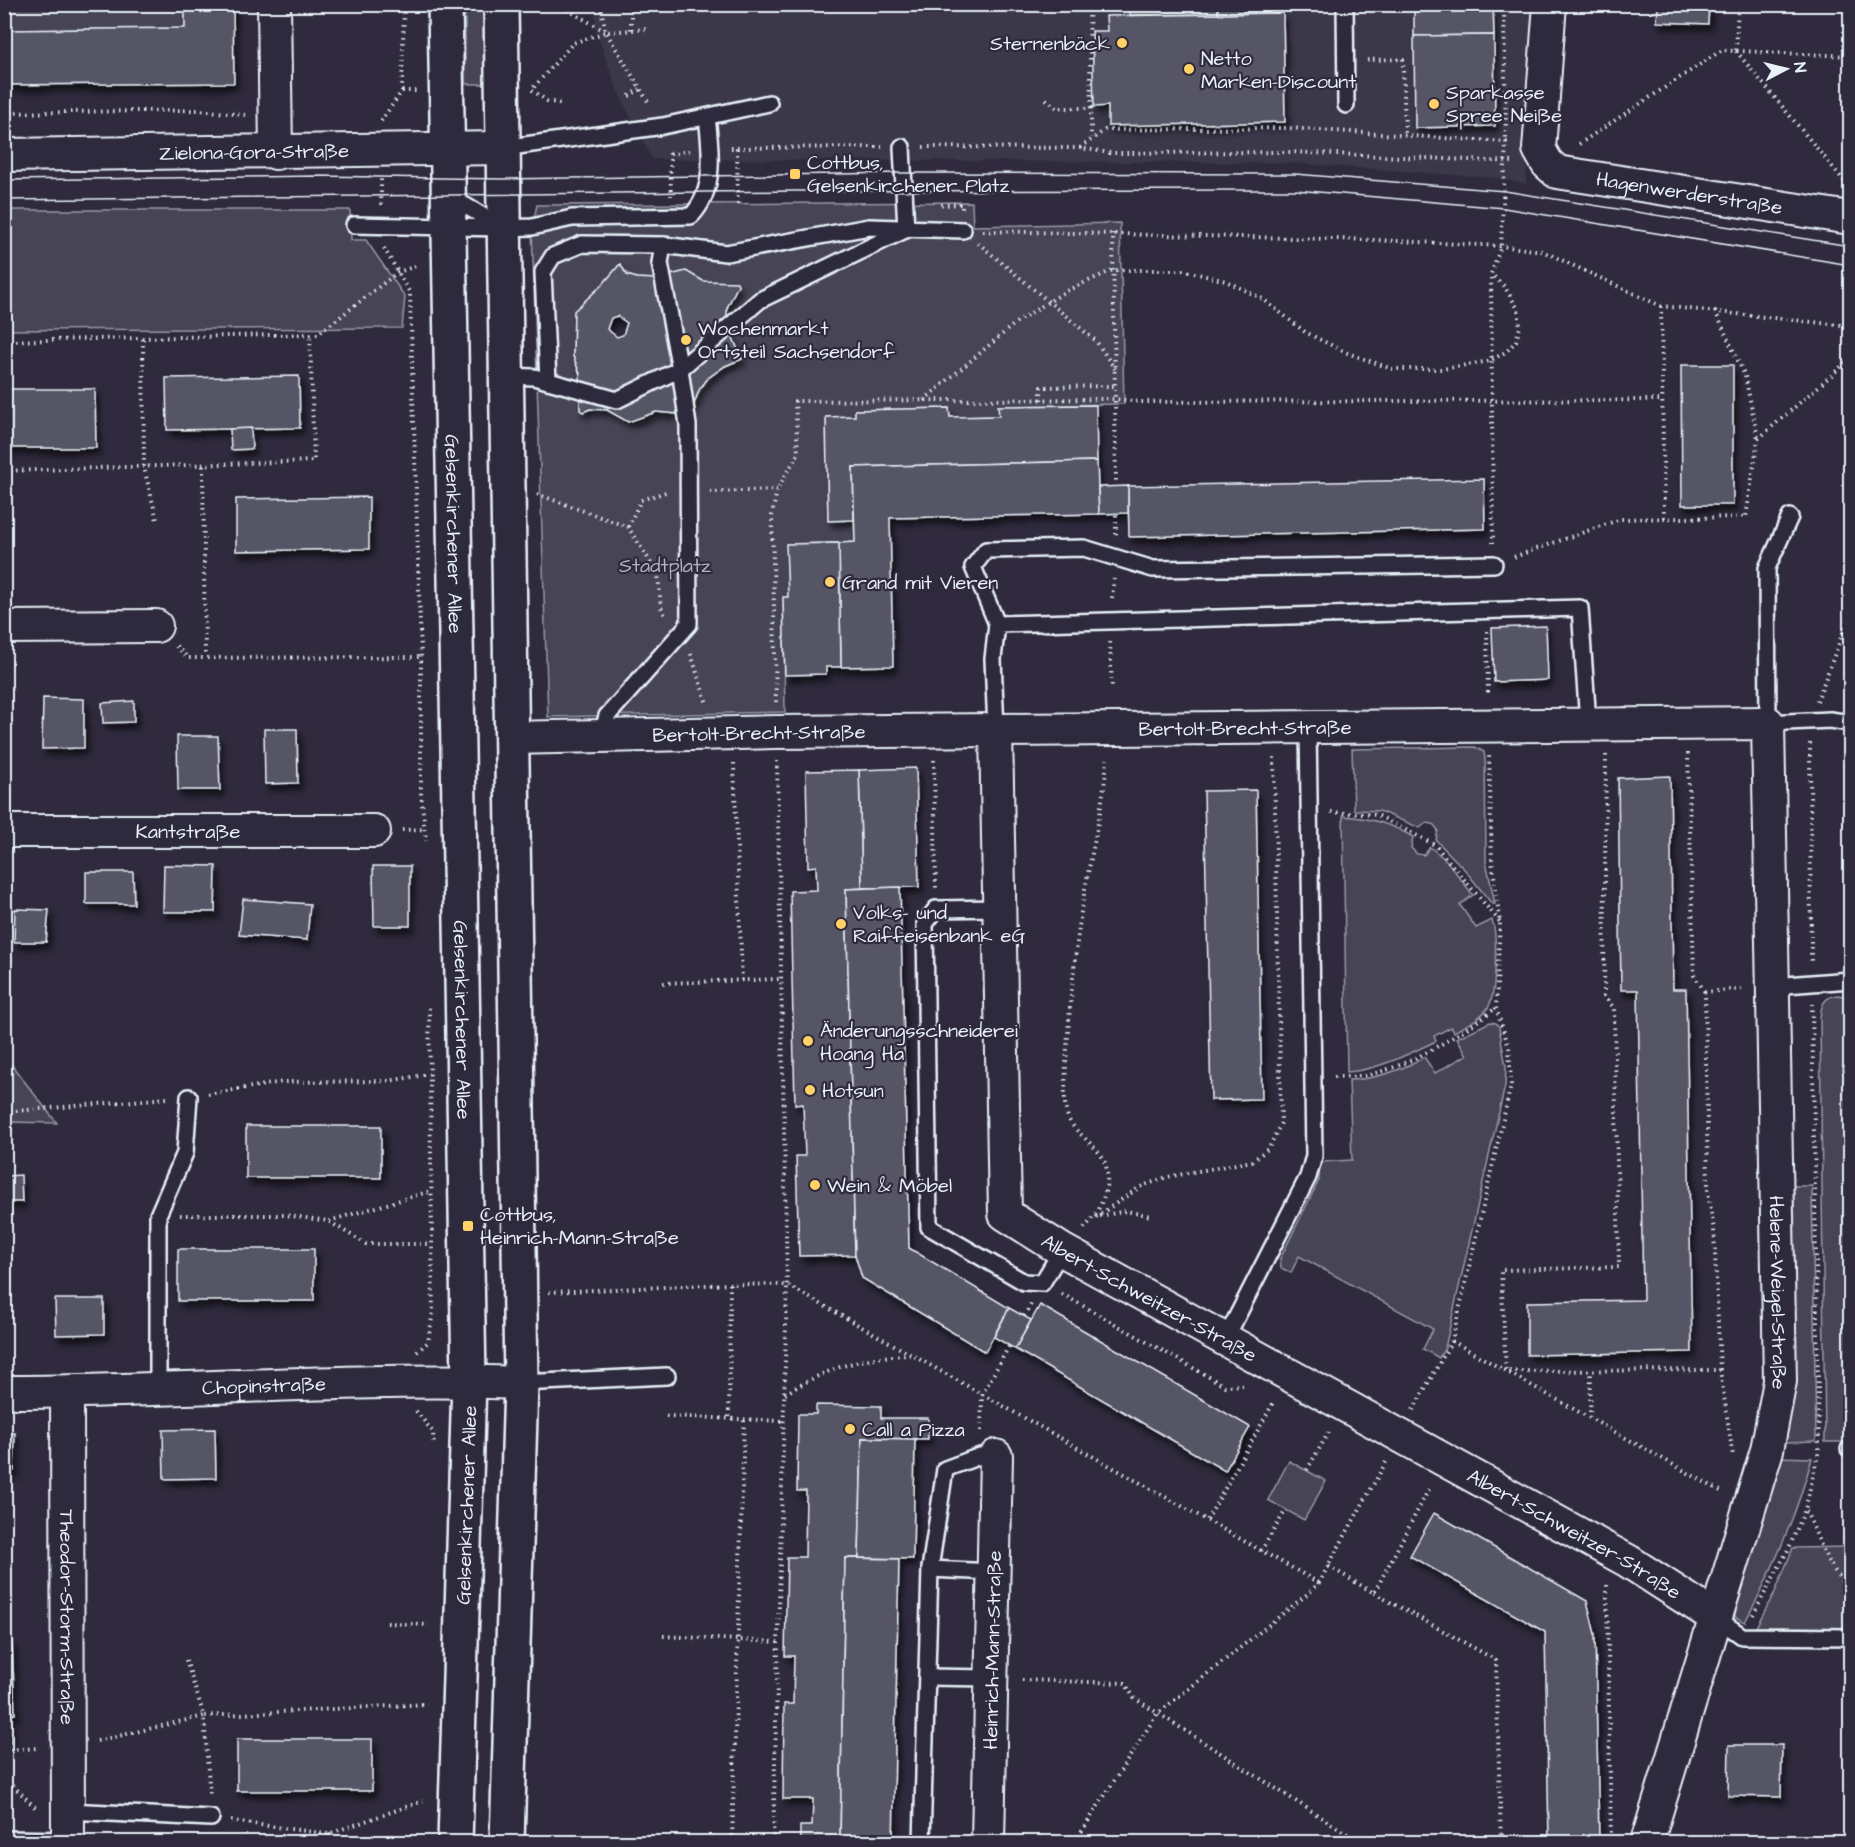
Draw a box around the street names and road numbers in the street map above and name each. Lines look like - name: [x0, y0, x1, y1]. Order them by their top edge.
- street label: Zielona-Gora-Straße: [159, 137, 349, 168]
- street label: Hagenwerderstraße: [1594, 165, 1784, 222]
- street label: Gelsenkirchener Allee: [438, 434, 469, 634]
- street label: Bertolt-Brecht-Straße: [1138, 714, 1352, 744]
- street label: Bertolt-Brecht-Straße: [652, 718, 866, 750]
- street label: Kantstraße: [136, 818, 241, 846]
- street label: Gelsenkirchener Allee: [446, 920, 477, 1120]
- street label: Helene-Weigel-Straße: [1762, 1195, 1793, 1392]
- street label: Albert-Schweitzer-Straße: [1036, 1227, 1262, 1369]
- street label: Chopinstraße: [202, 1370, 326, 1402]
- street label: Gelsenkirchener Allee: [450, 1405, 484, 1605]
- street label: Albert-Schweitzer-Straße: [1462, 1462, 1686, 1607]
- street label: Theodor-Storm-Straße: [52, 1509, 81, 1725]
- street label: Heinrich-Mann-Straße: [977, 1550, 1009, 1750]

